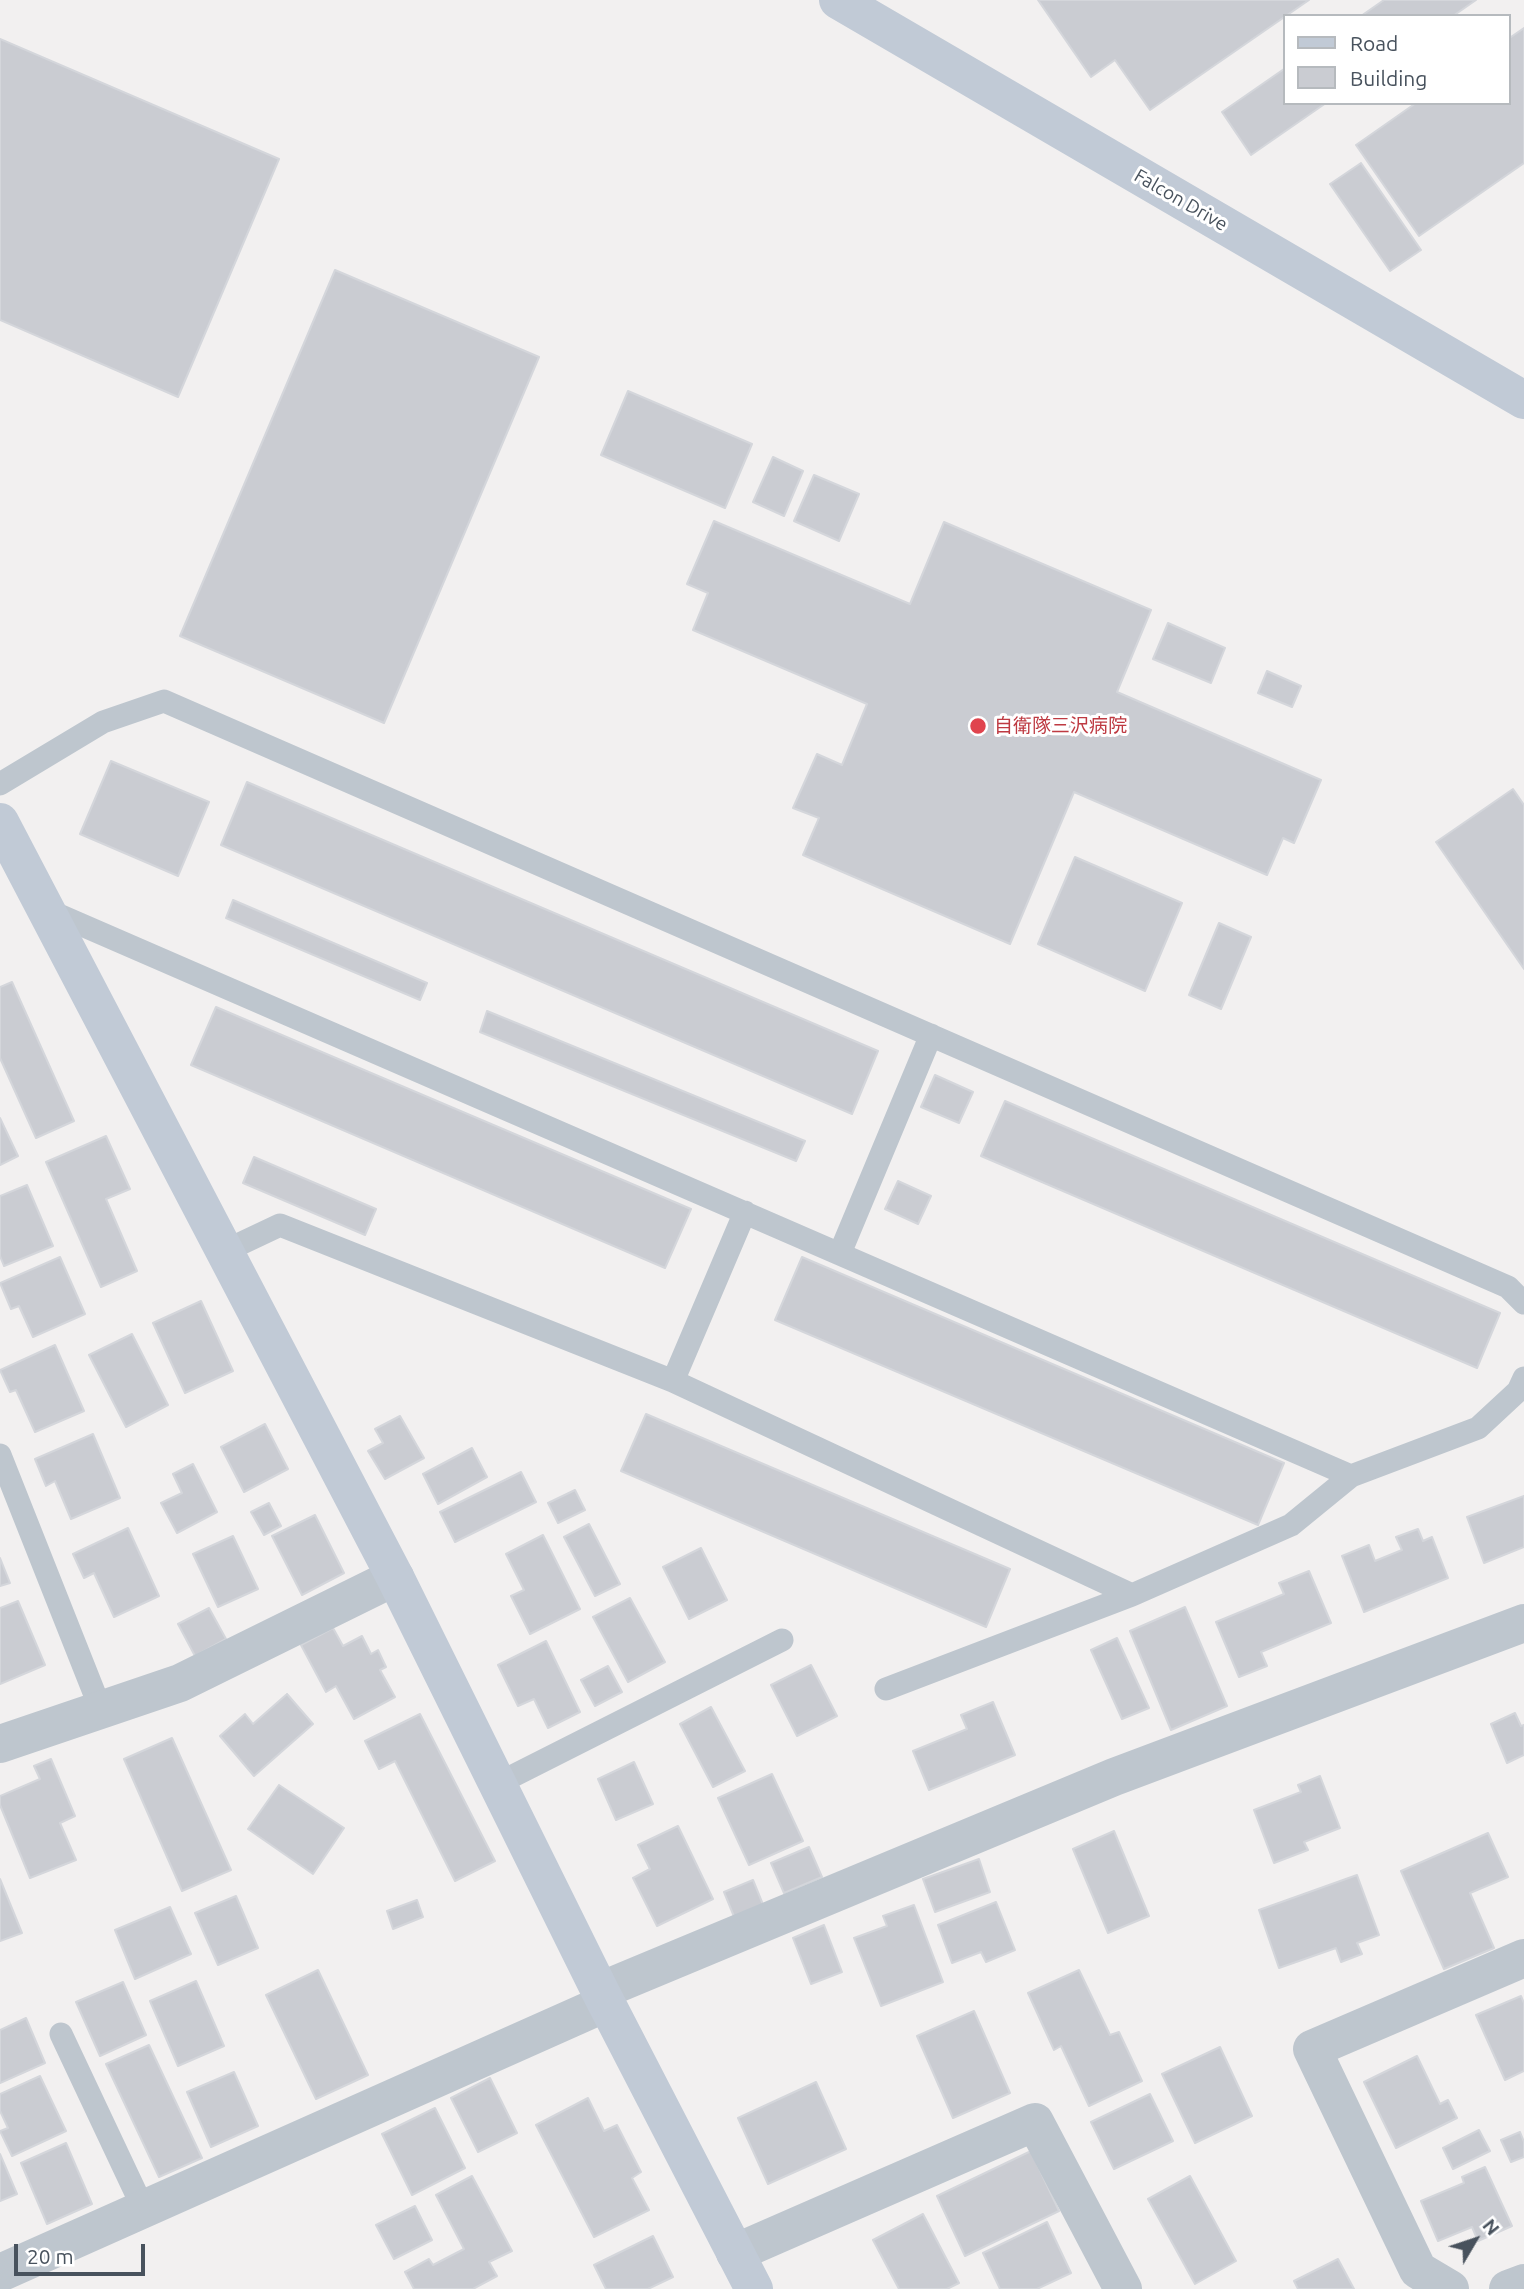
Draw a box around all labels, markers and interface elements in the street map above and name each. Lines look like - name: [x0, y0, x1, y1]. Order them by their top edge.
- legend: [1282, 14, 1510, 105]
- text: Road: [1350, 31, 1398, 55]
- text: Building: [1350, 66, 1427, 90]
- street label: Falcon Drive: [1130, 164, 1232, 236]
- place label: 自衛隊三沢病院: [994, 715, 1127, 737]
- marker: 自衛隊三沢病院: [968, 716, 988, 736]
- north arrow: [1440, 2205, 1510, 2275]
- text: N: [1478, 2214, 1504, 2239]
- scale bar: [18, 2230, 149, 2274]
- text: 20 m: [27, 2244, 74, 2268]

